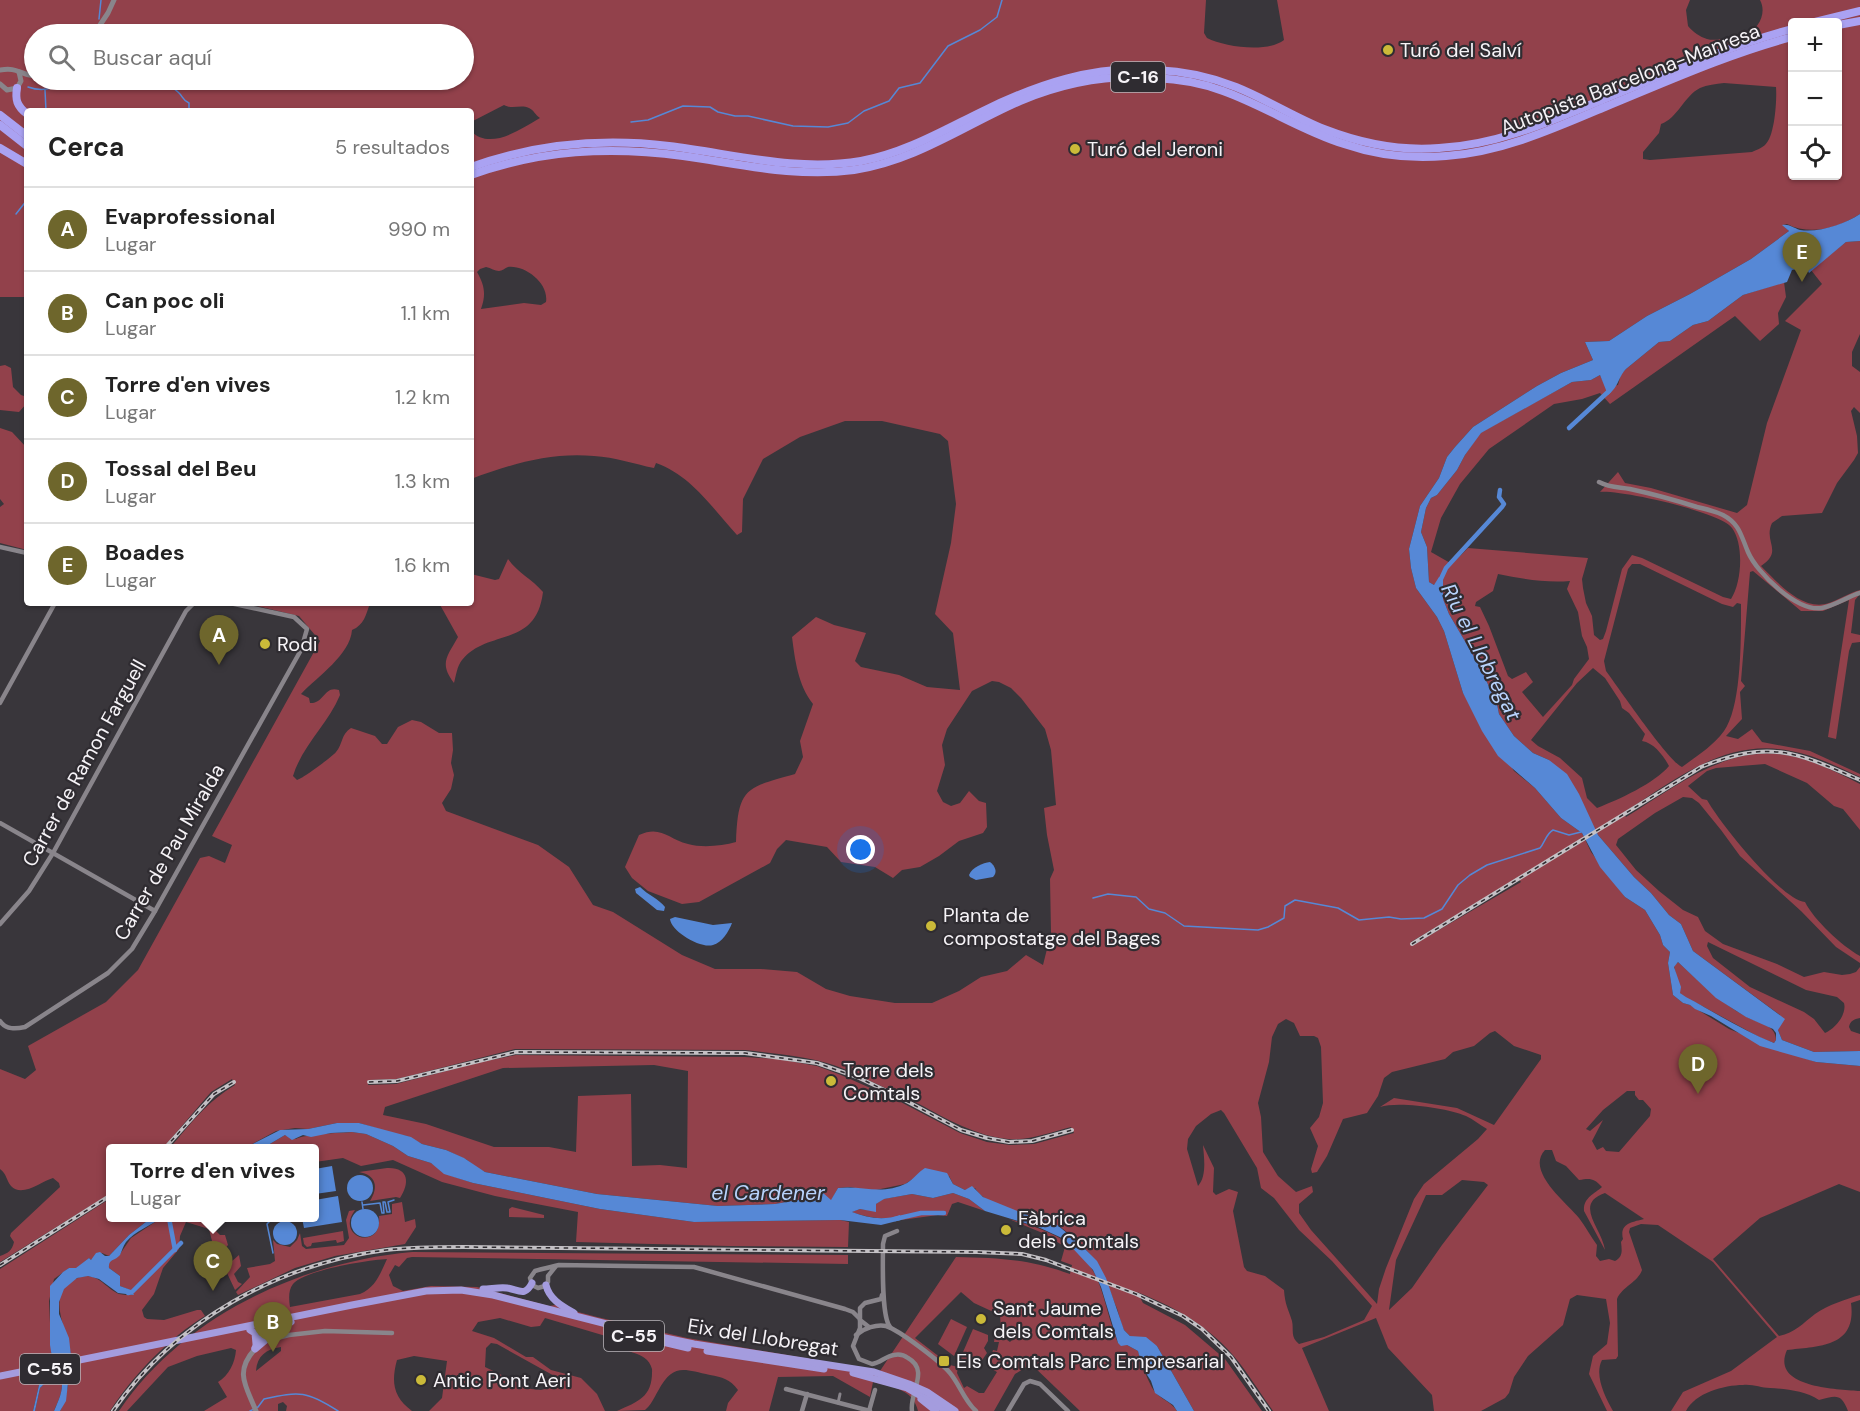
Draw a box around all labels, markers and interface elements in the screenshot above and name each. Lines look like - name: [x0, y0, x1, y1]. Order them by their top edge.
- street label: Autopista Barcelona-Manresa: [1497, 17, 1763, 141]
- map controls: [1788, 18, 1842, 180]
- button: +: [1788, 18, 1842, 72]
- search box: [24, 24, 474, 90]
- place label: Turó del Salví: [1400, 37, 1522, 63]
- icon: search: [45, 41, 78, 74]
- text: Buscar aquí: [93, 43, 212, 72]
- marker: Turó del Salví: [1381, 43, 1395, 57]
- road number: C-16: [1111, 62, 1165, 92]
- button: −: [1788, 72, 1842, 126]
- button: locate: [1788, 126, 1842, 180]
- text: Cerca: [48, 130, 124, 164]
- text: 5 resultados: [335, 134, 450, 160]
- place label: Turó del Jeroni: [1087, 136, 1223, 162]
- marker: Turó del Jeroni: [1068, 142, 1082, 156]
- text: Evaprofessional: [105, 202, 275, 231]
- text: A: [60, 216, 75, 242]
- text: 990 m: [388, 216, 450, 242]
- text: Lugar: [105, 231, 156, 257]
- pin: E: [1782, 232, 1822, 282]
- text: Can poc oli: [105, 286, 225, 315]
- text: B: [61, 300, 74, 326]
- text: 1.1 km: [401, 300, 450, 326]
- text: Lugar: [105, 315, 156, 341]
- text: Torre d'en vives: [105, 370, 271, 399]
- text: C: [60, 384, 75, 410]
- text: 1.2 km: [395, 384, 450, 410]
- text: Lugar: [105, 399, 156, 425]
- text: Tossal del Beu: [105, 454, 256, 483]
- text: D: [60, 468, 75, 494]
- text: 1.3 km: [395, 468, 450, 494]
- text: Lugar: [105, 483, 156, 509]
- text: Boades: [105, 538, 185, 567]
- text: E: [62, 552, 73, 578]
- text: 1.6 km: [395, 552, 450, 578]
- text: Lugar: [105, 567, 156, 593]
- water label: Riu el Llobregat: [1434, 579, 1528, 726]
- pin: A: [200, 616, 238, 665]
- place label: Rodi: [277, 631, 317, 657]
- marker: Rodi: [258, 637, 272, 651]
- street label: Carrer de Ramon Farguell: [16, 655, 152, 871]
- street label: Carrer de Pau Miralda: [108, 759, 230, 945]
- your location: [846, 835, 875, 864]
- place label: Planta de compostatge del Bages: [943, 902, 1161, 951]
- marker: Planta de compostatge del Bages: [924, 919, 938, 933]
- pin: D: [1678, 1044, 1718, 1094]
- place label: Torre dels Comtals: [843, 1057, 934, 1106]
- marker: Torre dels Comtals: [824, 1074, 838, 1088]
- popup: [106, 1144, 319, 1222]
- text: Torre d'en vives: [130, 1156, 295, 1185]
- water label: el Cardener: [711, 1179, 826, 1207]
- text: Lugar: [130, 1185, 181, 1211]
- place label: Fàbrica dels Comtals: [1018, 1205, 1139, 1254]
- marker: Fàbrica dels Comtals: [999, 1223, 1013, 1237]
- pin: C: [194, 1242, 232, 1291]
- place label: Sant Jaume dels Comtals: [993, 1295, 1114, 1344]
- pin: B: [254, 1302, 292, 1352]
- street label: Eix del Llobregat: [686, 1312, 840, 1362]
- marker: Sant Jaume dels Comtals: [974, 1312, 988, 1326]
- road number: C-55: [604, 1321, 664, 1351]
- place label: Els Comtals Parc Empresarial: [956, 1348, 1224, 1374]
- road number: C-55: [20, 1354, 80, 1384]
- marker: Els Comtals Parc Empresarial: [937, 1354, 951, 1368]
- place label: Antic Pont Aeri: [433, 1367, 571, 1393]
- marker: Antic Pont Aeri: [414, 1373, 428, 1387]

